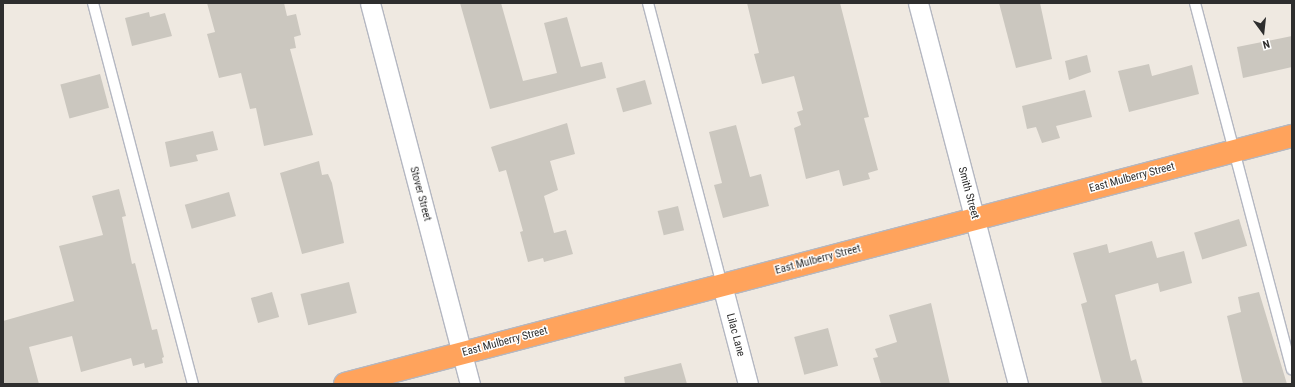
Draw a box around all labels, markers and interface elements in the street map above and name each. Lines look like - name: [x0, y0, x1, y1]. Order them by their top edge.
- north arrow: [1243, 12, 1283, 52]
- text: N: [1261, 37, 1271, 51]
- street label: East Mulberry Street: [1088, 160, 1176, 196]
- street label: Stover Street: [406, 165, 434, 223]
- street label: Smith Street: [955, 166, 981, 220]
- street label: East Mulberry Street: [774, 242, 862, 278]
- street label: Lilac Lane: [723, 312, 747, 358]
- street label: East Mulberry Street: [461, 324, 549, 360]

